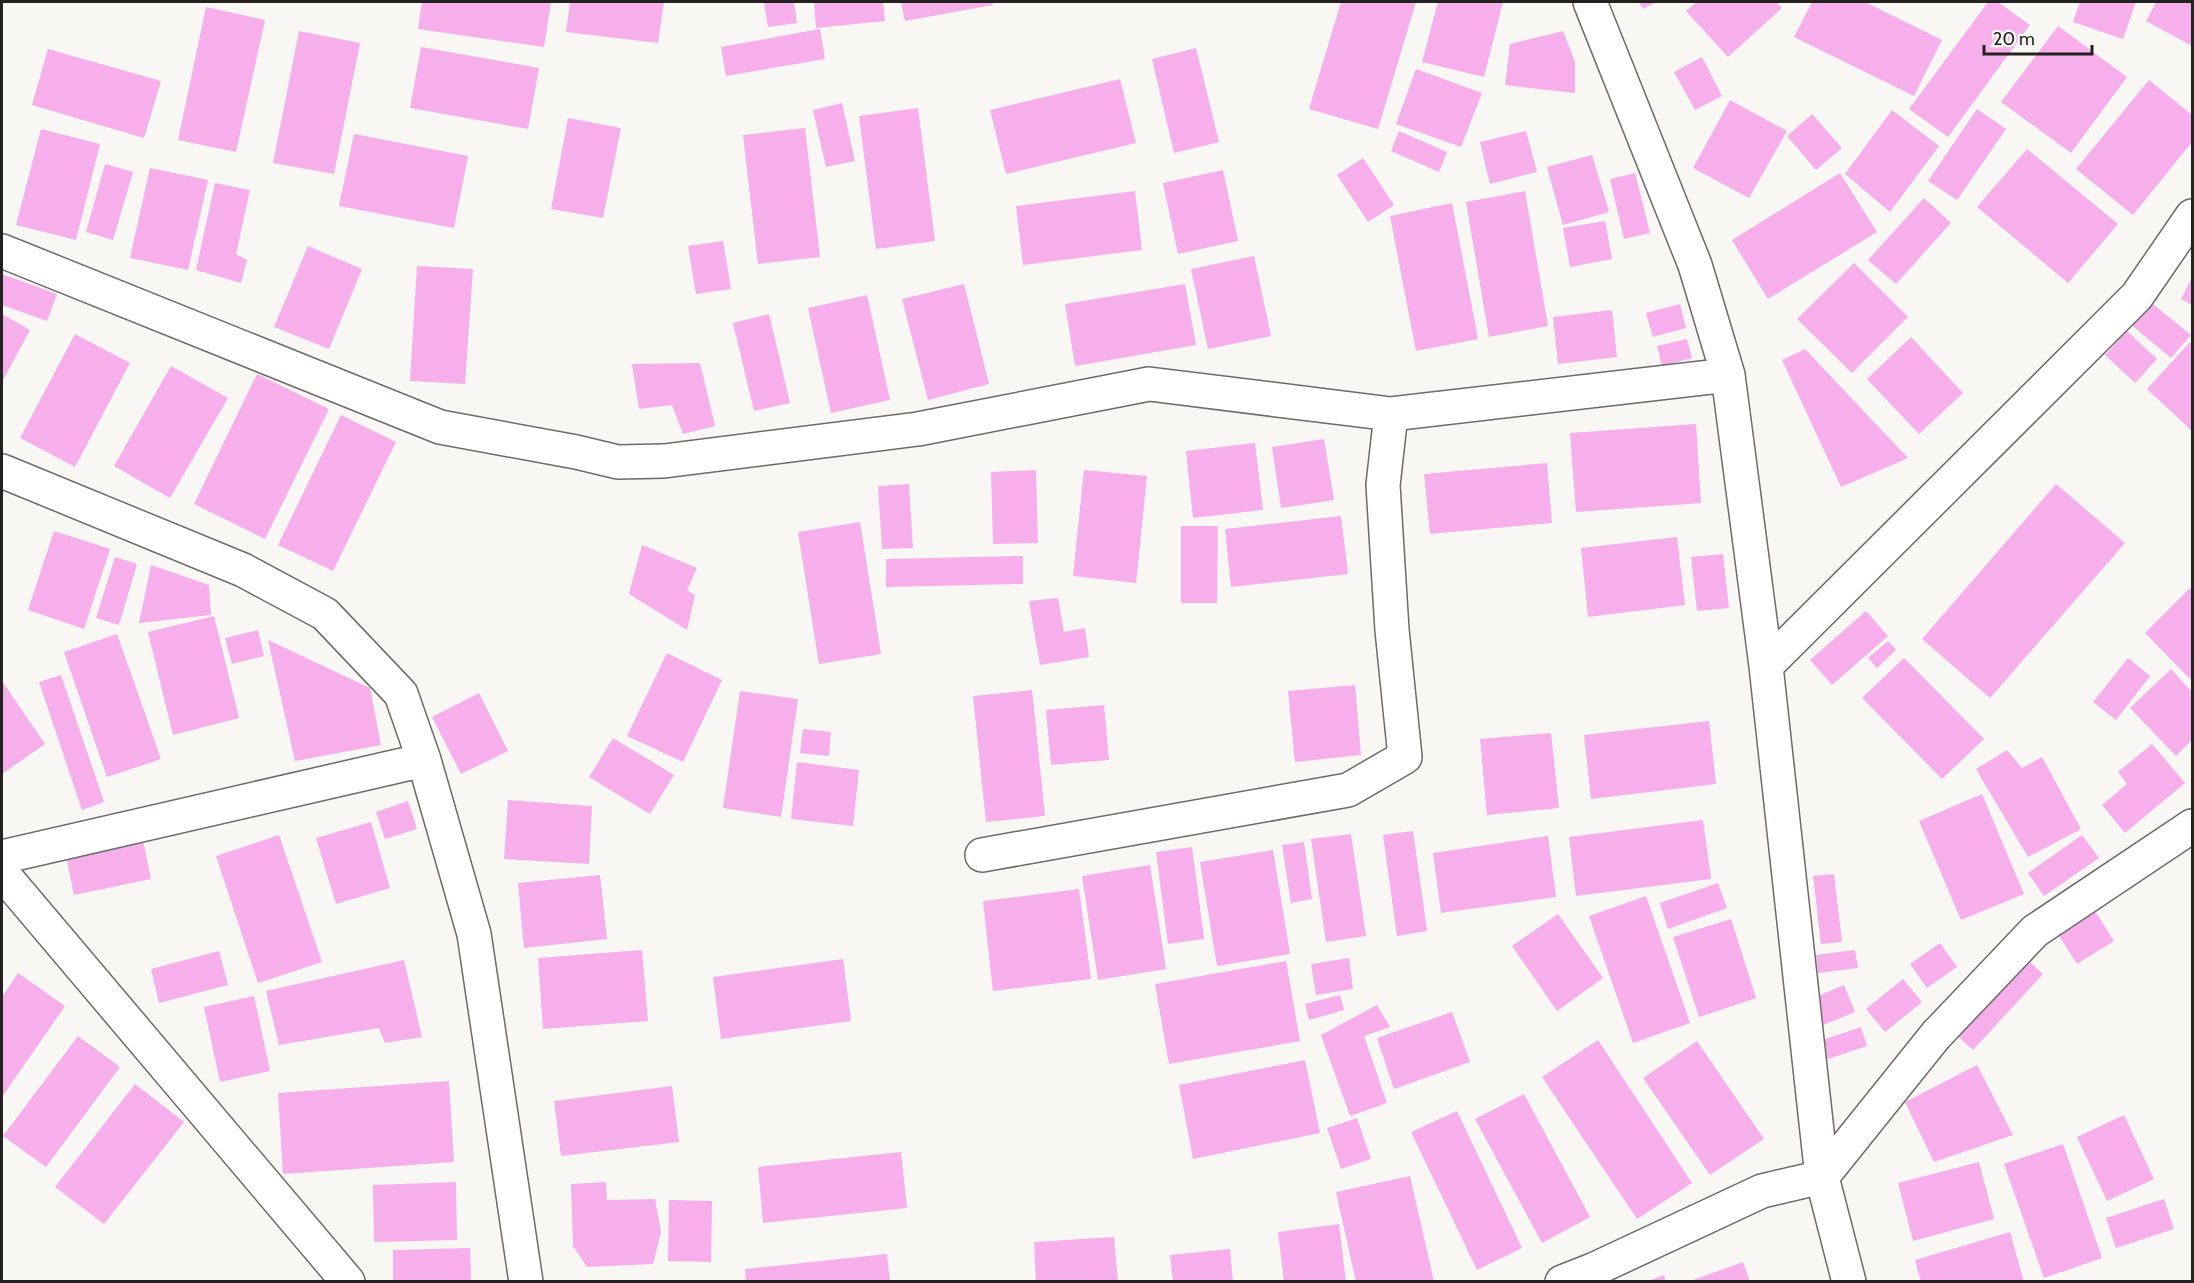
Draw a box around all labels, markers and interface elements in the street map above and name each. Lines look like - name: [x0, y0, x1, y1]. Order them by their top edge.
- scale bar: [1984, 18, 2092, 56]
- text: 20 m: [1993, 28, 2035, 50]

